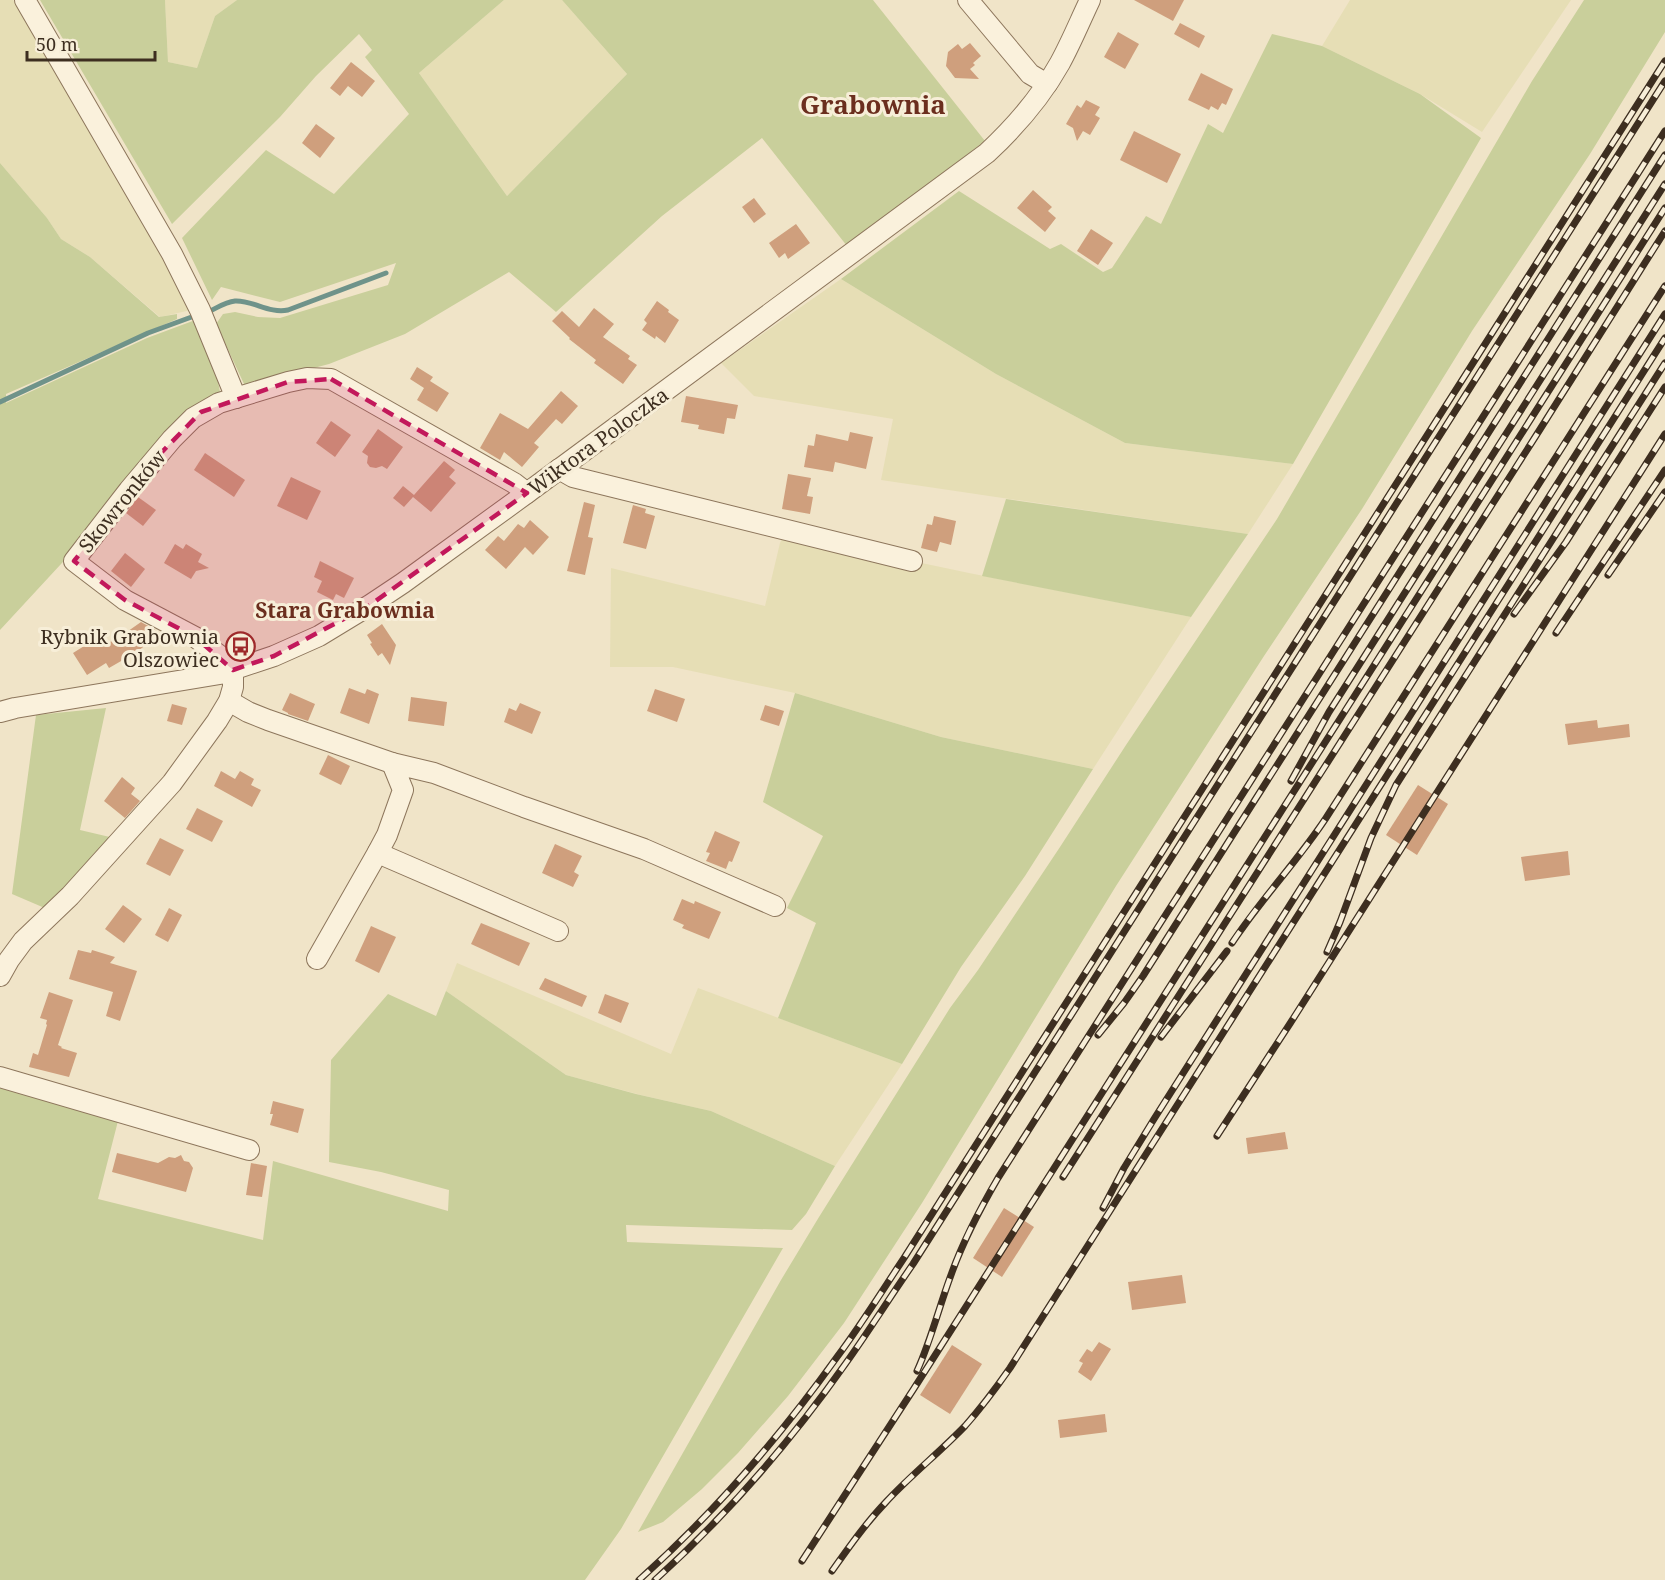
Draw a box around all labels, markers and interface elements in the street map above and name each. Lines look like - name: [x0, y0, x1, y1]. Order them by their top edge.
- scale bar: [27, 24, 154, 62]
- text: 50 m: [36, 32, 78, 56]
- district label: Grabownia: [800, 86, 946, 122]
- street label: Wiktora Poloczka: [522, 381, 674, 501]
- street label: Skowronków: [72, 443, 172, 558]
- district label: Stara Grabownia: [255, 596, 435, 624]
- place label: Rybnik Grabownia Olszowiec: [40, 623, 219, 673]
- bus stop icon: Rybnik Grabownia Olszowiec: [224, 631, 256, 663]

